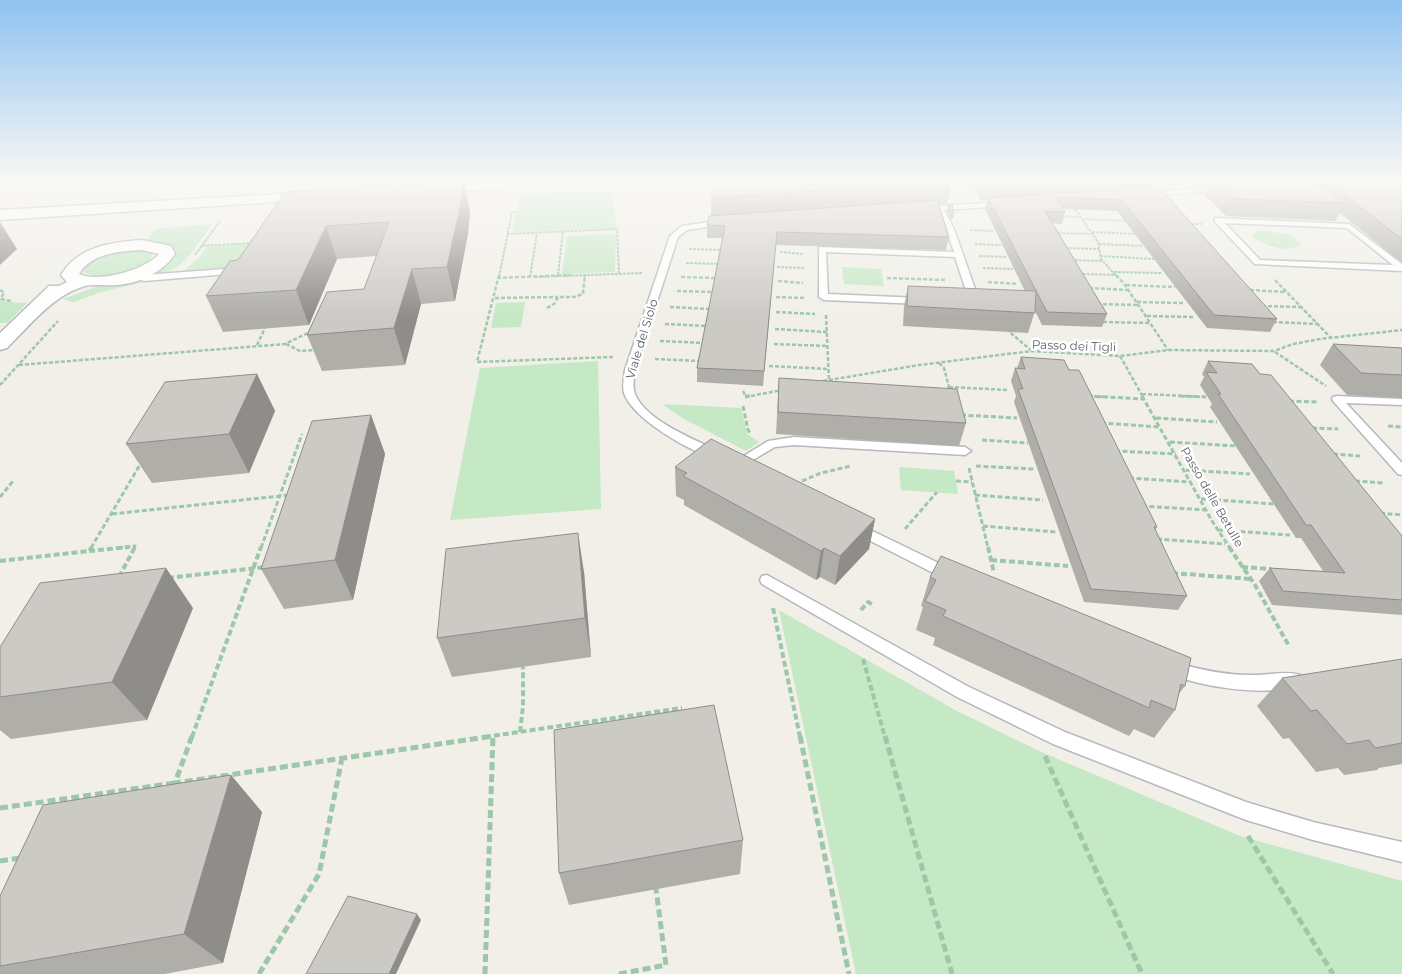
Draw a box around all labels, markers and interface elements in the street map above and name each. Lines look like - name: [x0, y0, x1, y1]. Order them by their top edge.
- street label: Viale del Siolo: [622, 297, 661, 381]
- street label: Passo dei Tigli: [1032, 337, 1116, 354]
- street label: Passo delle Betulle: [1178, 444, 1247, 549]

